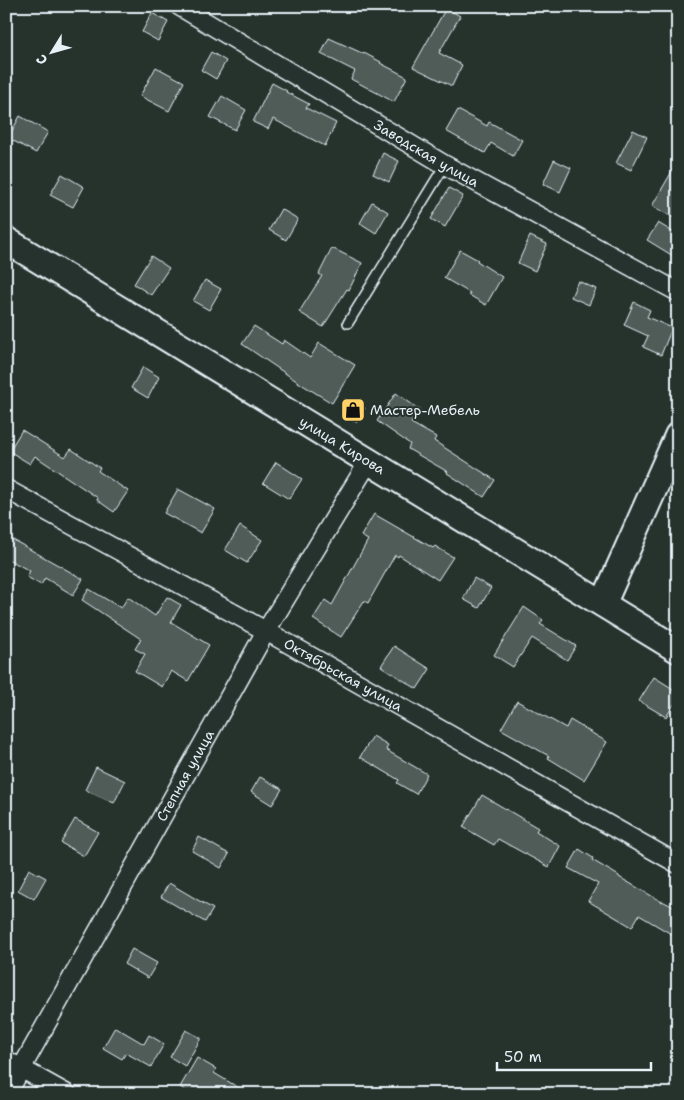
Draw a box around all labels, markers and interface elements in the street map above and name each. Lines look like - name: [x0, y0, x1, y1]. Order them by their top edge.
- north arrow: [28, 28, 78, 78]
- text: С: [32, 51, 51, 69]
- street label: Заводская улица: [371, 116, 482, 191]
- shop icon: Мастер-Мебель: [340, 397, 366, 423]
- place label: Мастер-Мебель: [370, 401, 480, 419]
- street label: улица Кирова: [296, 412, 389, 478]
- street label: Октябрьская улица: [281, 634, 406, 715]
- street label: Степная улица: [152, 726, 218, 824]
- scale bar: [497, 1040, 650, 1072]
- text: 50 m: [504, 1047, 542, 1067]

